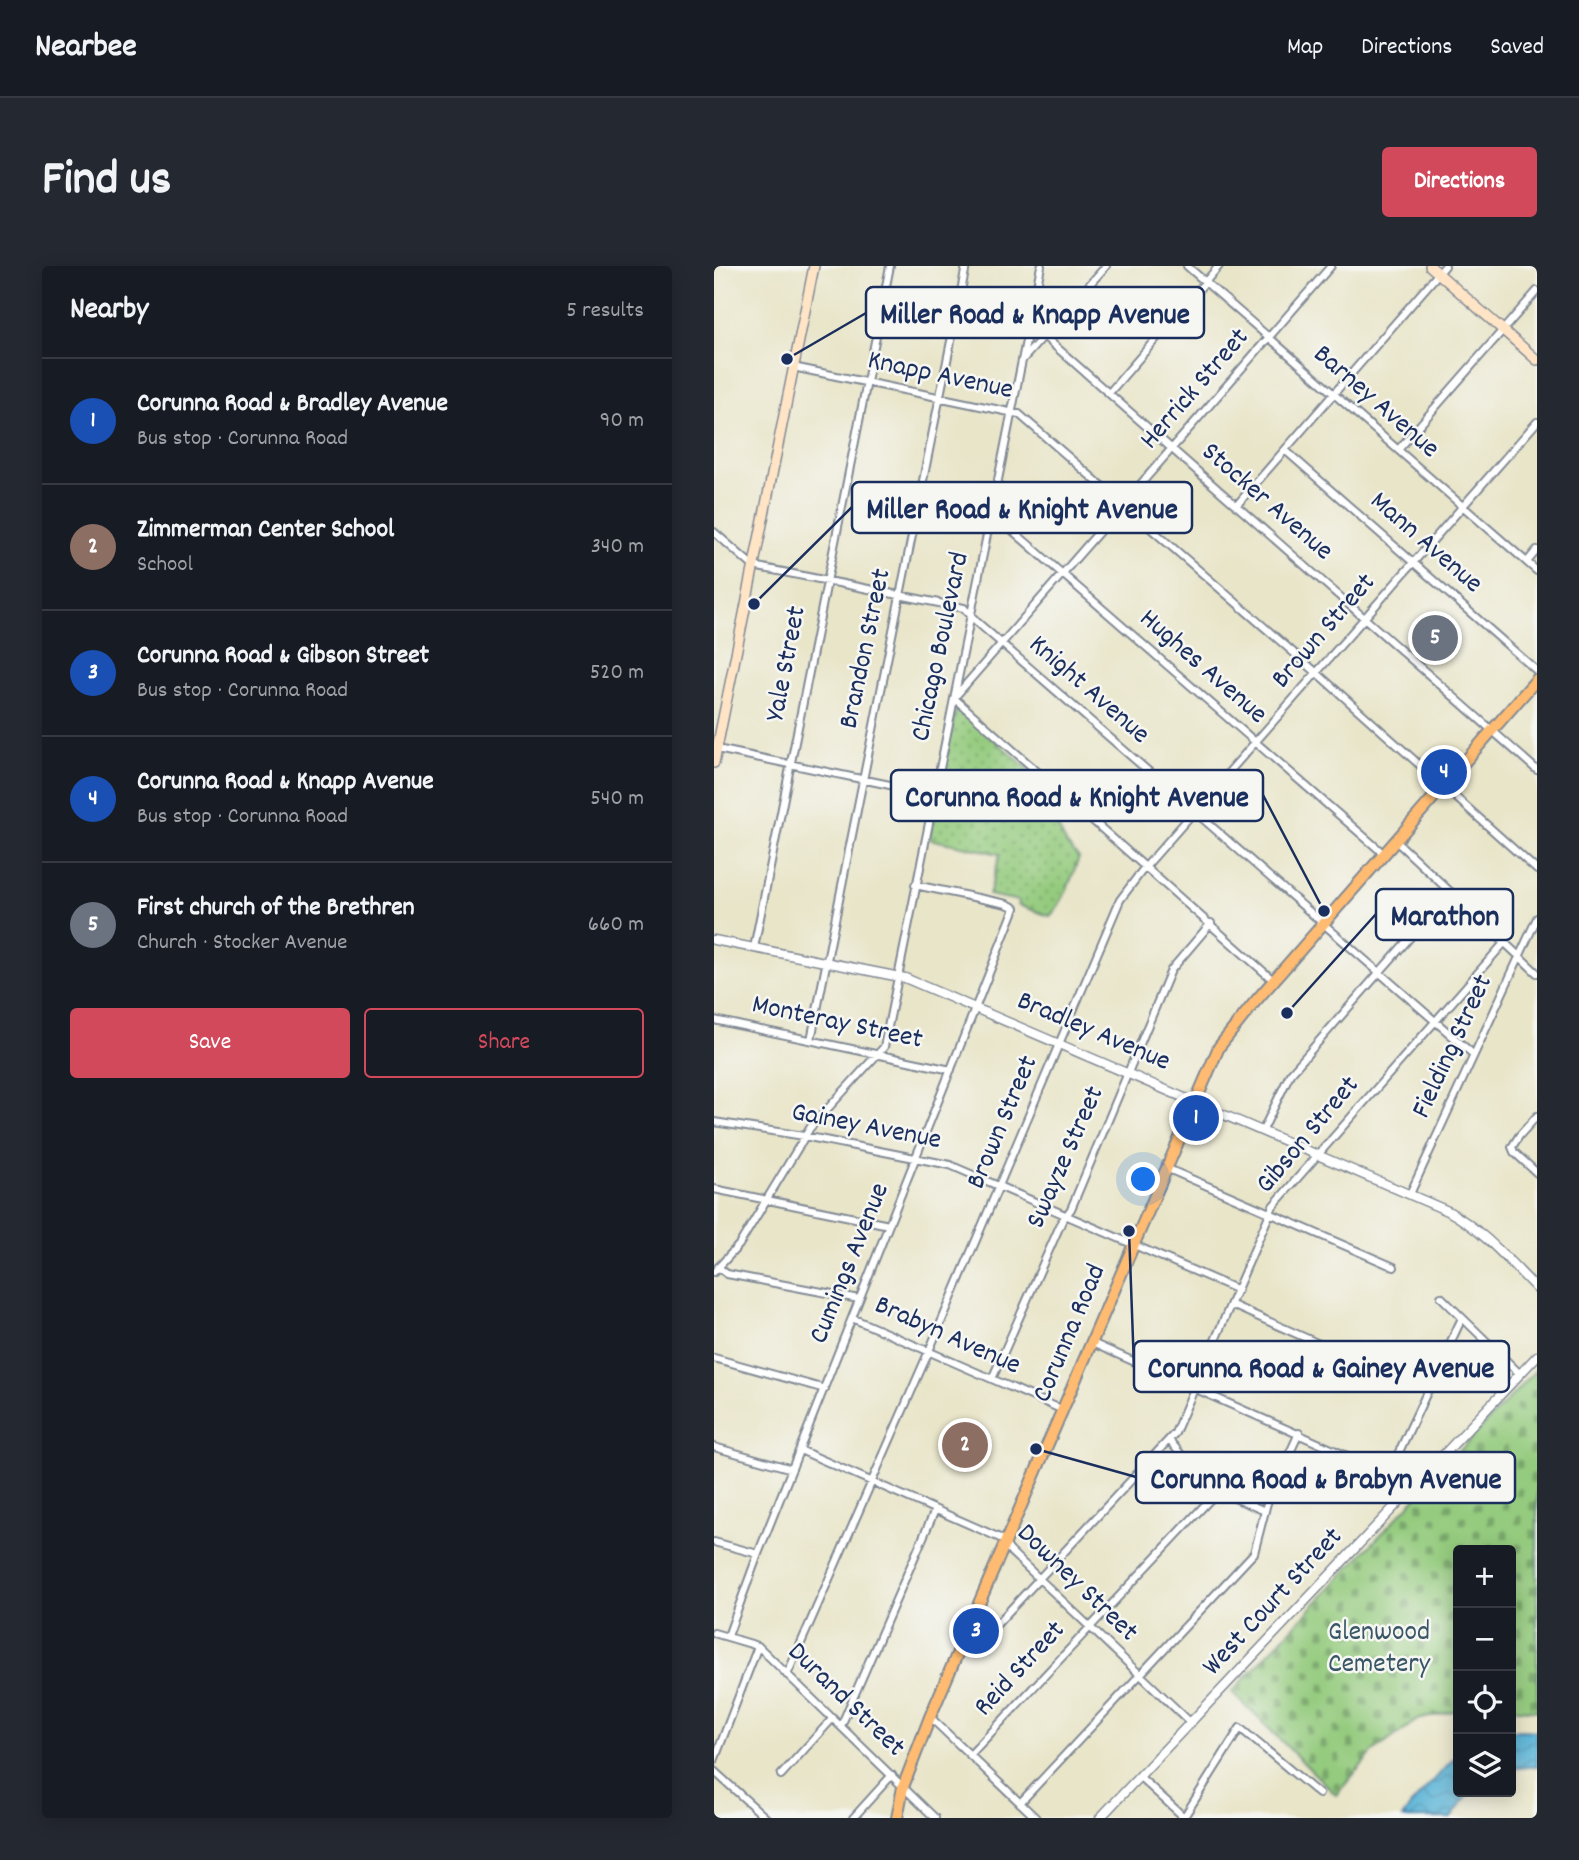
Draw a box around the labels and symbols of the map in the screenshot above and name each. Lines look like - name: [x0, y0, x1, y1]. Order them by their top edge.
- callout: Miller Road & Knapp Avenue: [866, 287, 1204, 338]
- text: Miller Road & Knapp Avenue: [880, 296, 1190, 339]
- street label: Herrick Street: [1132, 320, 1260, 460]
- street label: Barney Avenue: [1303, 337, 1447, 469]
- street label: Knapp Avenue: [864, 342, 1016, 412]
- street label: Stocker Avenue: [1191, 434, 1341, 572]
- callout: Miller Road & Knight Avenue: [852, 482, 1192, 533]
- street label: Mann Avenue: [1360, 483, 1490, 605]
- text: Miller Road & Knight Avenue: [866, 491, 1178, 534]
- street label: Chicago Boulevard: [902, 549, 982, 745]
- street label: Brandon Street: [831, 565, 903, 733]
- street label: Brown Street: [1263, 565, 1387, 699]
- street label: Hughes Avenue: [1129, 601, 1275, 735]
- street label: Yale Street: [757, 603, 819, 725]
- pin: 5: [1412, 612, 1458, 664]
- street label: Knight Avenue: [1018, 627, 1158, 755]
- pin: 4: [1421, 746, 1467, 798]
- callout: Corunna Road & Knight Avenue: [891, 770, 1263, 821]
- text: Corunna Road & Knight Avenue: [905, 779, 1249, 822]
- callout: Marathon: [1376, 889, 1513, 940]
- text: Marathon: [1391, 898, 1500, 941]
- street label: Fielding Street: [1403, 969, 1505, 1125]
- street label: Bradley Avenue: [1010, 983, 1176, 1083]
- street label: Monteray Street: [748, 986, 926, 1062]
- street label: Brown Street: [958, 1050, 1050, 1196]
- street label: Gibson Street: [1248, 1068, 1370, 1204]
- street label: Swayze Street: [1018, 1080, 1116, 1236]
- pin: 1: [1173, 1092, 1219, 1144]
- street label: Gainey Avenue: [788, 1094, 944, 1162]
- your location: [1126, 1162, 1160, 1196]
- street label: Cumings Avenue: [801, 1178, 901, 1350]
- street label: Corunna Road: [1024, 1259, 1118, 1409]
- street label: Brabyn Avenue: [868, 1287, 1026, 1387]
- callout: Corunna Road & Gainey Avenue: [1134, 1341, 1509, 1392]
- text: Corunna Road & Gainey Avenue: [1148, 1350, 1494, 1393]
- pin: 2: [942, 1419, 988, 1471]
- callout: Corunna Road & Brabyn Avenue: [1136, 1452, 1515, 1503]
- text: Corunna Road & Brabyn Avenue: [1150, 1461, 1502, 1504]
- street label: Downey Street: [1006, 1515, 1146, 1653]
- street label: West Court Street: [1194, 1520, 1354, 1686]
- pin: 3: [953, 1605, 999, 1657]
- street label: Reid Street: [966, 1613, 1076, 1727]
- park label: Glenwood Cemetery: [1328, 1614, 1431, 1686]
- street label: Durand Street: [777, 1634, 913, 1768]

